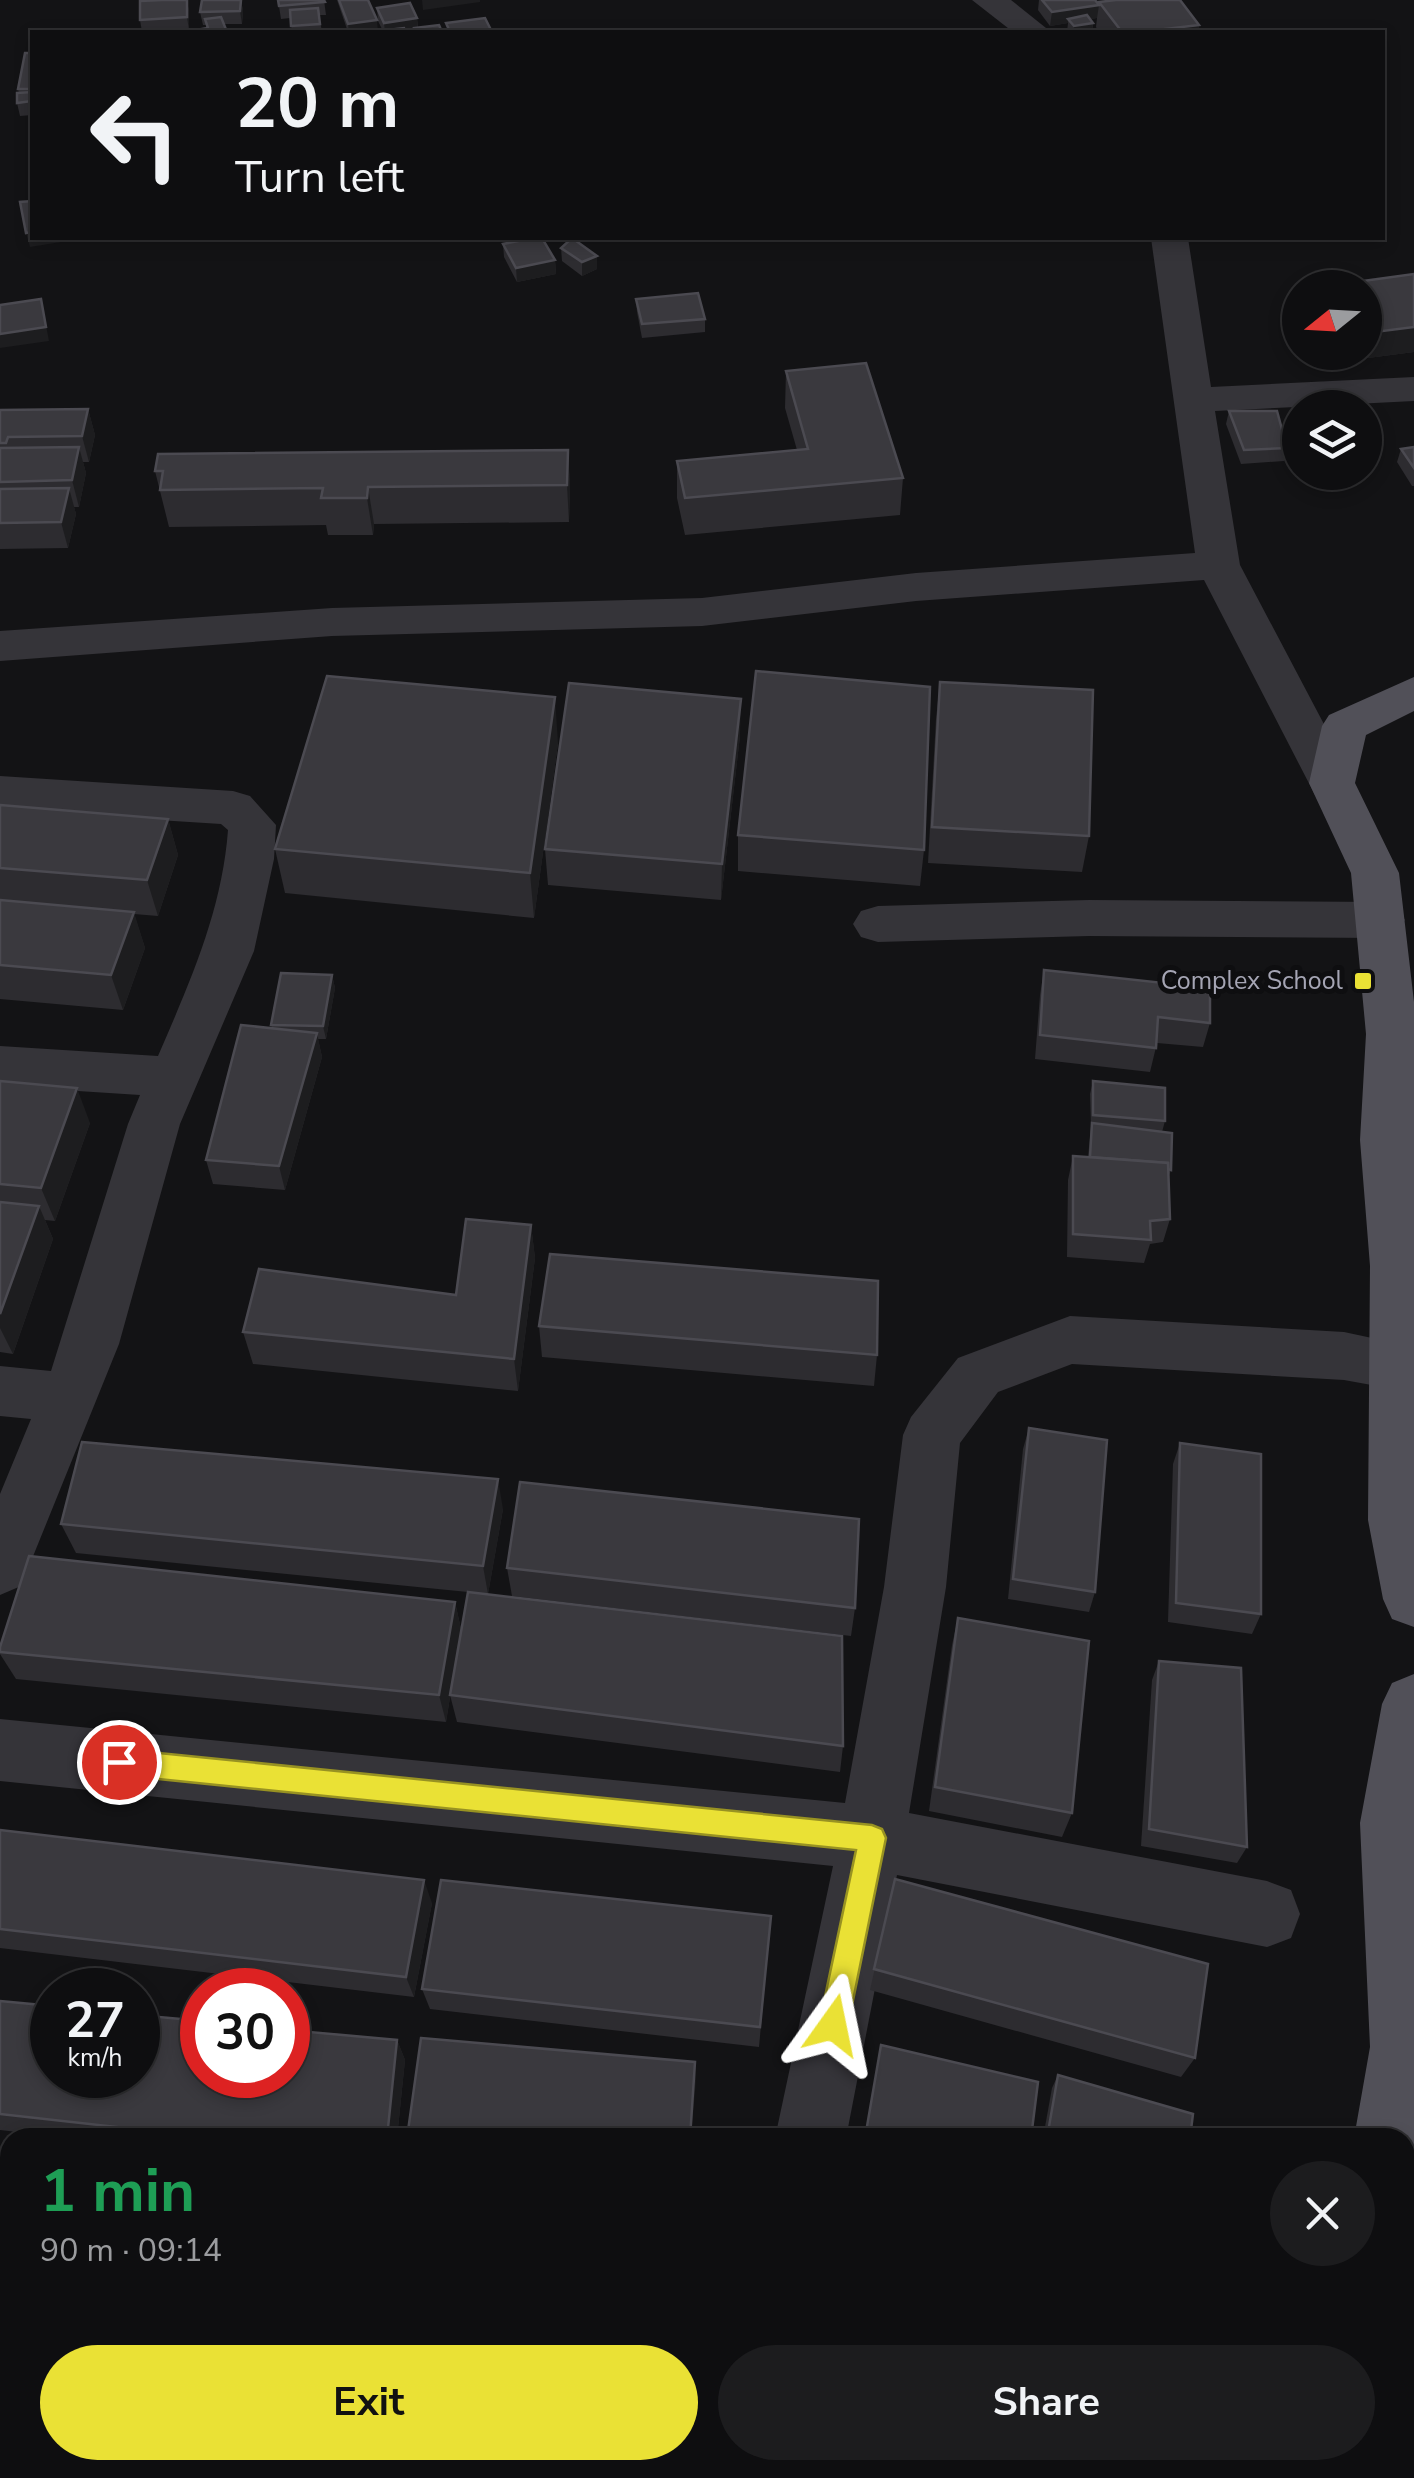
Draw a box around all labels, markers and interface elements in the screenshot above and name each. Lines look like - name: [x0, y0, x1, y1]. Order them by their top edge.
- text: 20 m: [235, 56, 399, 152]
- icon: left: [70, 70, 200, 200]
- text: Turn left: [235, 147, 404, 208]
- north arrow: [1282, 270, 1382, 370]
- map controls: [1282, 270, 1382, 490]
- button: layers: [1282, 390, 1382, 490]
- place label: Complex School: [1161, 964, 1344, 998]
- marker: Complex School: [1352, 970, 1374, 992]
- pin: [77, 1720, 162, 1805]
- icon: arrive: [92, 1735, 147, 1790]
- speed limit sign: 30: [180, 1968, 310, 2098]
- position arrow: [781, 1973, 885, 2077]
- text: 27: [65, 1986, 125, 2055]
- text: km/h: [67, 2041, 123, 2075]
- text: 1 min: [40, 2150, 195, 2232]
- button: close: [1270, 2161, 1375, 2266]
- text: 90 m · 09:14: [40, 2229, 222, 2272]
- button: Exit: [40, 2345, 698, 2460]
- button: Share: [718, 2345, 1375, 2460]

